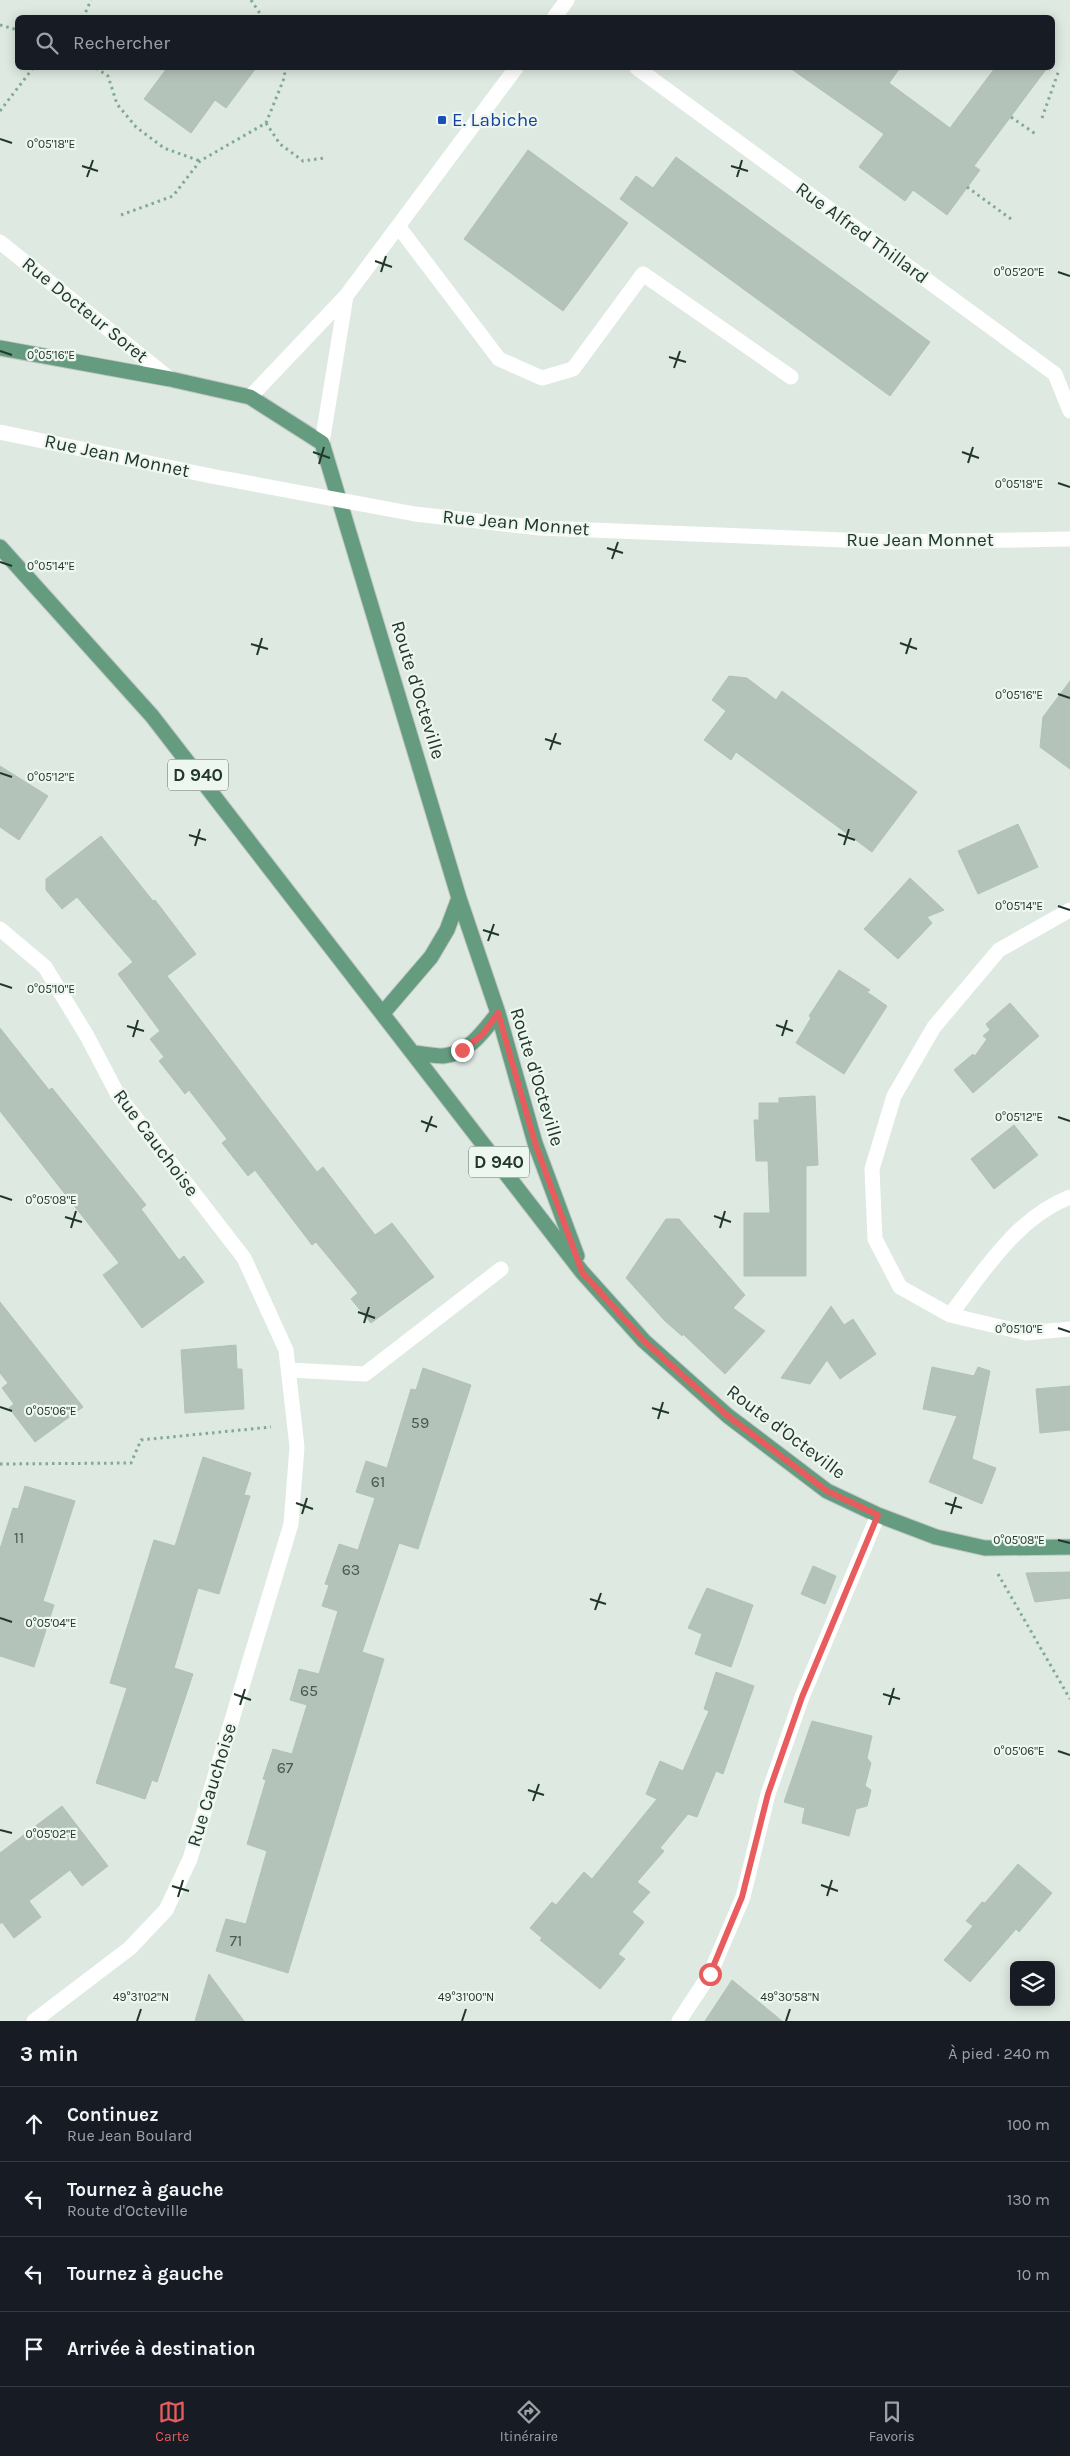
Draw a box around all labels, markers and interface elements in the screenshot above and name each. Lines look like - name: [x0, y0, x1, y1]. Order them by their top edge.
- search box: [15, 15, 1055, 70]
- icon: search: [33, 29, 61, 57]
- text: Rechercher: [73, 32, 170, 54]
- place label: E. Labiche: [452, 109, 538, 131]
- marker: E. Labiche: [436, 114, 448, 126]
- text: 0°05'18"E: [27, 137, 75, 151]
- street label: Rue Alfred Thillard: [791, 178, 933, 288]
- street label: Rue Docteur Soret: [18, 252, 152, 368]
- text: 0°05'20"E: [993, 265, 1045, 279]
- text: 0°05'16"E: [27, 348, 75, 362]
- street label: Rue Jean Monnet: [43, 430, 191, 482]
- text: 0°05'18"E: [995, 477, 1043, 491]
- street label: Rue Jean Monnet: [442, 506, 590, 540]
- street label: Rue Jean Monnet: [846, 529, 994, 551]
- text: 0°05'14"E: [27, 559, 75, 573]
- street label: Route d'Octeville: [387, 618, 449, 762]
- text: 0°05'16"E: [995, 688, 1043, 702]
- road number: D 940: [168, 760, 228, 790]
- text: 0°05'12"E: [27, 770, 75, 784]
- text: 0°05'14"E: [995, 899, 1043, 913]
- text: 0°05'10"E: [27, 982, 75, 996]
- street label: Route d'Octeville: [506, 1005, 568, 1149]
- route end: [451, 1039, 474, 1062]
- street label: Rue Cauchoise: [109, 1085, 203, 1201]
- text: 0°05'12"E: [995, 1110, 1043, 1124]
- road number: D 940: [469, 1146, 529, 1178]
- text: 0°05'08"E: [25, 1193, 77, 1207]
- text: 0°05'10"E: [995, 1322, 1043, 1336]
- street label: Route d'Octeville: [722, 1380, 850, 1484]
- text: 0°05'06"E: [25, 1404, 77, 1418]
- house number: 59: [411, 1413, 429, 1432]
- house number: 61: [371, 1472, 385, 1491]
- house number: 11: [14, 1528, 24, 1547]
- text: 0°05'08"E: [993, 1533, 1045, 1547]
- house number: 63: [342, 1560, 360, 1579]
- text: 0°05'04"E: [26, 1616, 76, 1630]
- house number: 65: [300, 1681, 318, 1700]
- street label: Rue Cauchoise: [183, 1721, 241, 1849]
- text: 0°05'06"E: [993, 1744, 1045, 1758]
- house number: 67: [277, 1758, 294, 1777]
- text: 0°05'02"E: [25, 1827, 77, 1841]
- house number: 71: [230, 1931, 242, 1950]
- map controls: [1010, 1961, 1055, 2006]
- button: layers: [1010, 1961, 1055, 2006]
- route start: [699, 1963, 722, 1986]
- text: 49°31'02"N: [113, 1990, 169, 2004]
- text: 49°31'00"N: [438, 1990, 494, 2004]
- text: 49°30'58"N: [760, 1990, 820, 2004]
- text: 3 min: [20, 2042, 78, 2066]
- text: À pied · 240 m: [948, 2044, 1050, 2063]
- text: Continuez: [67, 2104, 159, 2126]
- icon: ahead: [20, 2110, 48, 2138]
- text: 100 m: [1007, 2115, 1050, 2134]
- text: Rue Jean Boulard: [67, 2126, 192, 2145]
- text: Tournez à gauche: [67, 2179, 224, 2201]
- icon: left: [20, 2185, 48, 2213]
- text: 130 m: [1007, 2190, 1050, 2209]
- text: Route d'Octeville: [67, 2201, 188, 2220]
- icon: left: [20, 2260, 48, 2288]
- text: Tournez à gauche: [67, 2263, 224, 2285]
- text: 10 m: [1016, 2265, 1050, 2284]
- icon: arrive: [20, 2335, 48, 2363]
- text: Arrivée à destination: [67, 2338, 256, 2360]
- tab: Carte: [155, 2398, 189, 2445]
- tab: Itinéraire: [500, 2398, 558, 2445]
- tab: Favoris: [869, 2398, 915, 2445]

